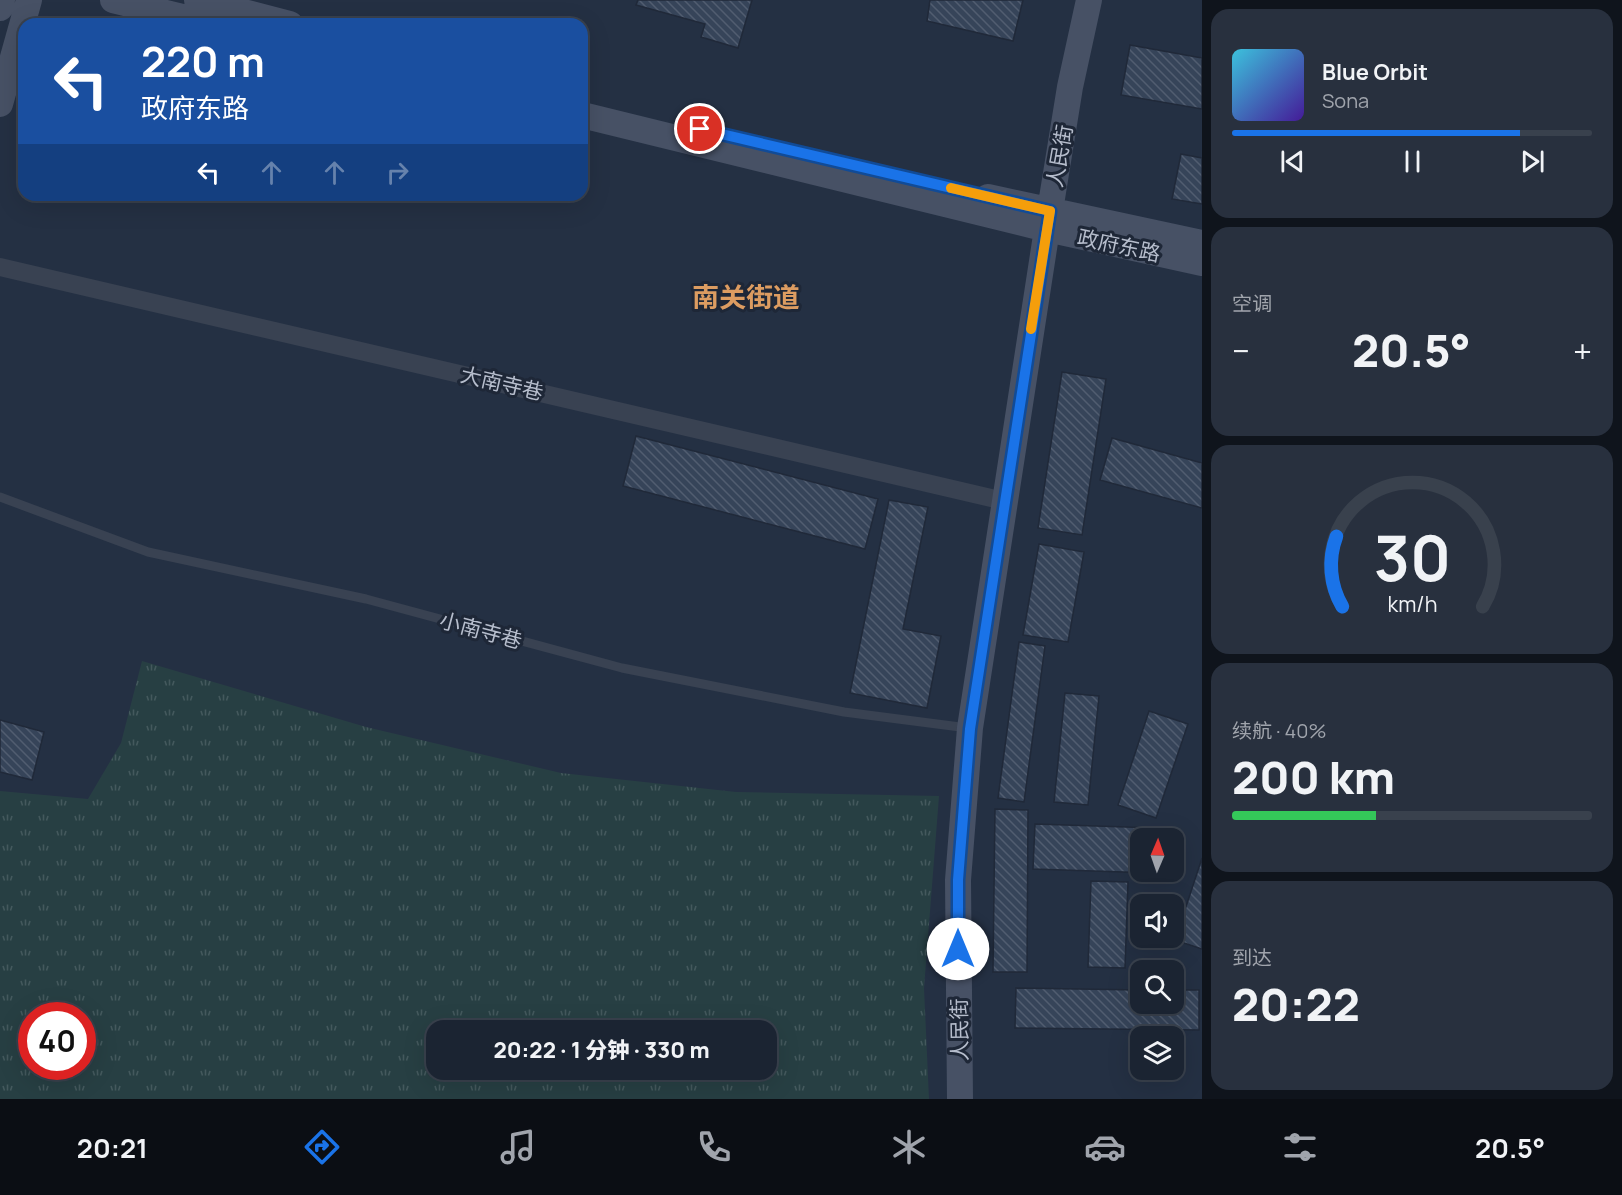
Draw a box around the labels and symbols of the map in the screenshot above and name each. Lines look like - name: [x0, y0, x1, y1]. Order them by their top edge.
- pin: [674, 103, 725, 154]
- street label: 人民街: [1040, 123, 1078, 189]
- street label: 政府东路: [1075, 223, 1163, 267]
- district label: 南关街道: [692, 278, 800, 315]
- street label: 大南寺巷: [458, 360, 546, 406]
- street label: 小南寺巷: [437, 606, 525, 654]
- north arrow: [1130, 828, 1184, 882]
- position arrow: [926, 917, 990, 981]
- street label: 人民街: [944, 998, 974, 1062]
- speed limit sign: 40: [18, 1002, 96, 1080]

